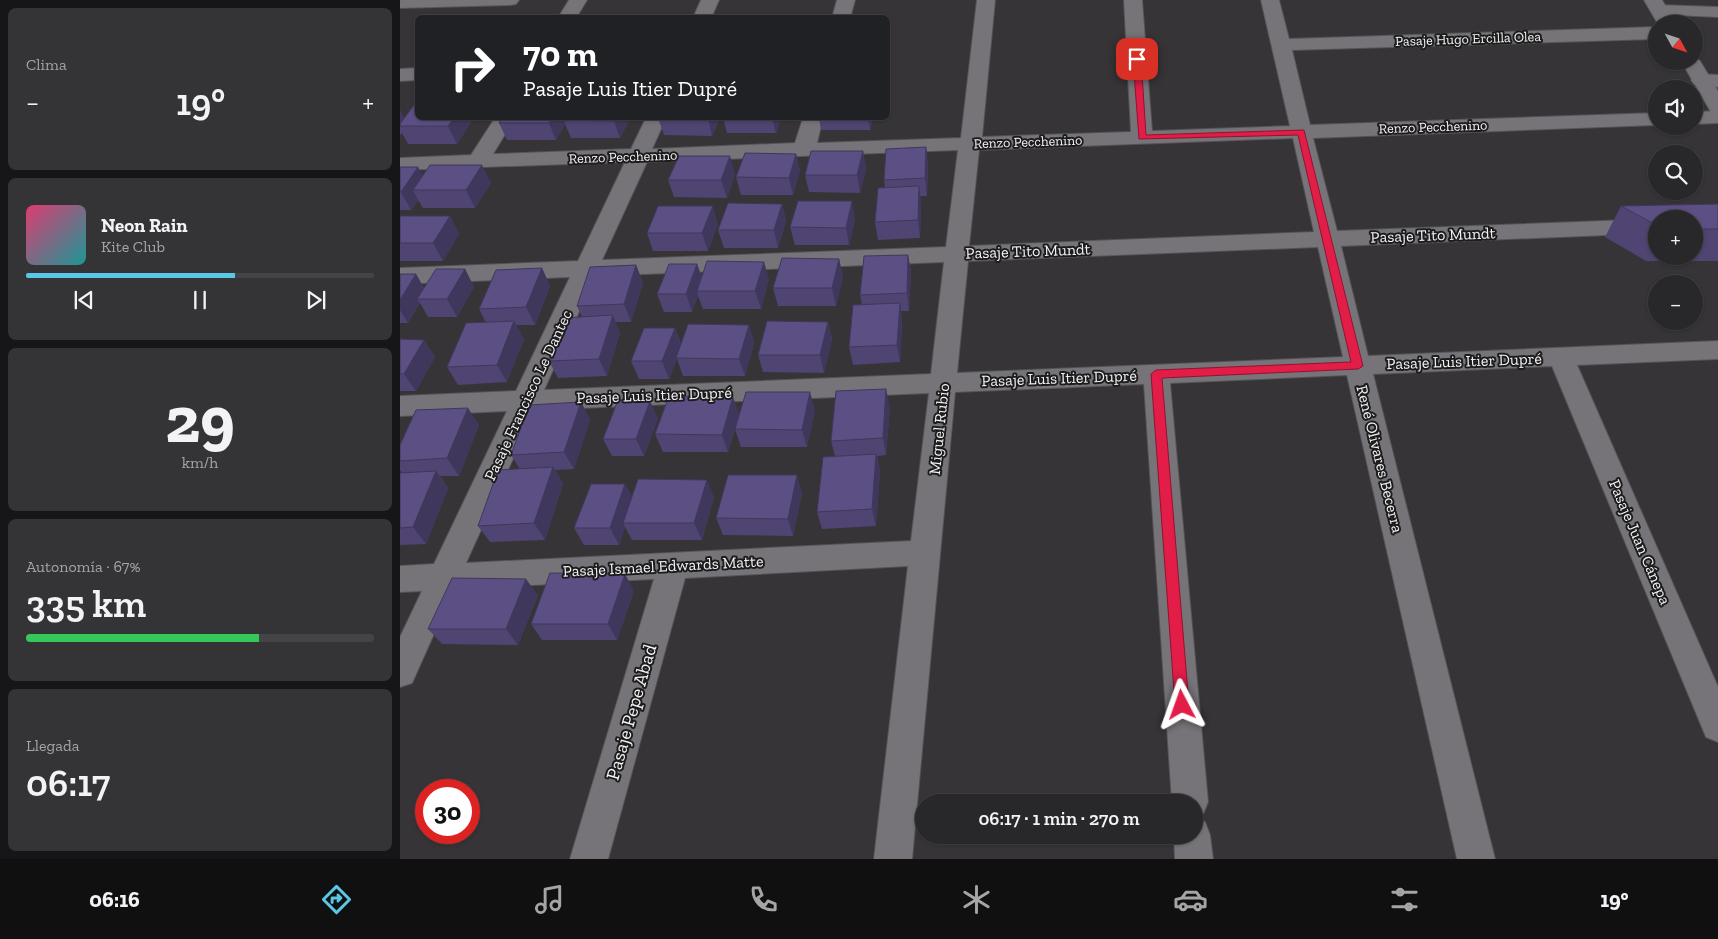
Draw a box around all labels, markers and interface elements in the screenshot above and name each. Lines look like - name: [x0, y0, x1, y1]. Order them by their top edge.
- north arrow: [1648, 15, 1702, 70]
- map controls: [1648, 15, 1703, 330]
- street label: Pasaje Hugo Ercilla Olea: [1395, 28, 1542, 50]
- text: 70 m: [523, 33, 598, 75]
- icon: right: [440, 35, 505, 100]
- pin: [1116, 38, 1158, 80]
- icon: arrive: [1123, 45, 1151, 73]
- text: Clima: [26, 55, 67, 74]
- text: Pasaje Luis Itier Dupré: [523, 75, 737, 102]
- text: 19°: [176, 79, 225, 125]
- button: sound: [1648, 80, 1703, 135]
- text: −: [26, 86, 39, 119]
- text: +: [362, 86, 374, 119]
- street label: Renzo Pecchenino: [1378, 117, 1488, 137]
- street label: Renzo Pecchenino: [973, 132, 1083, 152]
- button: search: [1648, 145, 1703, 200]
- street label: Renzo Pecchenino: [568, 147, 678, 167]
- button: +: [1648, 210, 1703, 265]
- text: Neon Rain: [101, 214, 188, 237]
- street label: Pasaje Tito Mundt: [1370, 223, 1496, 247]
- text: Kite Club: [101, 237, 165, 256]
- street label: Pasaje Tito Mundt: [965, 239, 1091, 263]
- button: −: [1648, 275, 1703, 330]
- icon: previous: [70, 286, 98, 314]
- icon: pause: [186, 286, 214, 314]
- icon: next: [302, 286, 330, 314]
- street label: Pasaje Francisco Le Dantec: [480, 307, 576, 483]
- street label: Pasaje Luis Itier Dupré: [1386, 349, 1542, 373]
- street label: Pasaje Luis Itier Dupré: [981, 366, 1137, 390]
- text: 29: [165, 381, 235, 459]
- street label: Miguel Rubio: [925, 382, 953, 476]
- street label: Pasaje Luis Itier Dupré: [576, 383, 732, 407]
- street label: René Olivares Becerra: [1352, 383, 1408, 535]
- text: km/h: [182, 453, 218, 472]
- street label: Pasaje Juan Cánepa: [1605, 477, 1675, 608]
- street label: Pasaje Ismael Edwards Matte: [562, 551, 764, 581]
- text: Autonomía · 67%: [26, 557, 140, 576]
- text: 335 km: [26, 581, 146, 627]
- street label: Pasaje Pepe Abad: [601, 641, 662, 783]
- position arrow: [1155, 678, 1207, 730]
- text: Llegada: [26, 736, 80, 755]
- text: 06:17: [26, 760, 110, 806]
- speed limit sign: 30: [415, 779, 480, 844]
- text: 06:17 · 1 min · 270 m: [978, 807, 1140, 830]
- icon: directions: [319, 882, 354, 917]
- icon: music: [532, 882, 567, 917]
- icon: phone: [746, 882, 781, 917]
- icon: climate: [959, 882, 994, 917]
- icon: car: [1173, 882, 1208, 917]
- icon: filters: [1387, 882, 1422, 917]
- text: 06:16: [89, 886, 140, 913]
- text: 19°: [1600, 886, 1629, 913]

